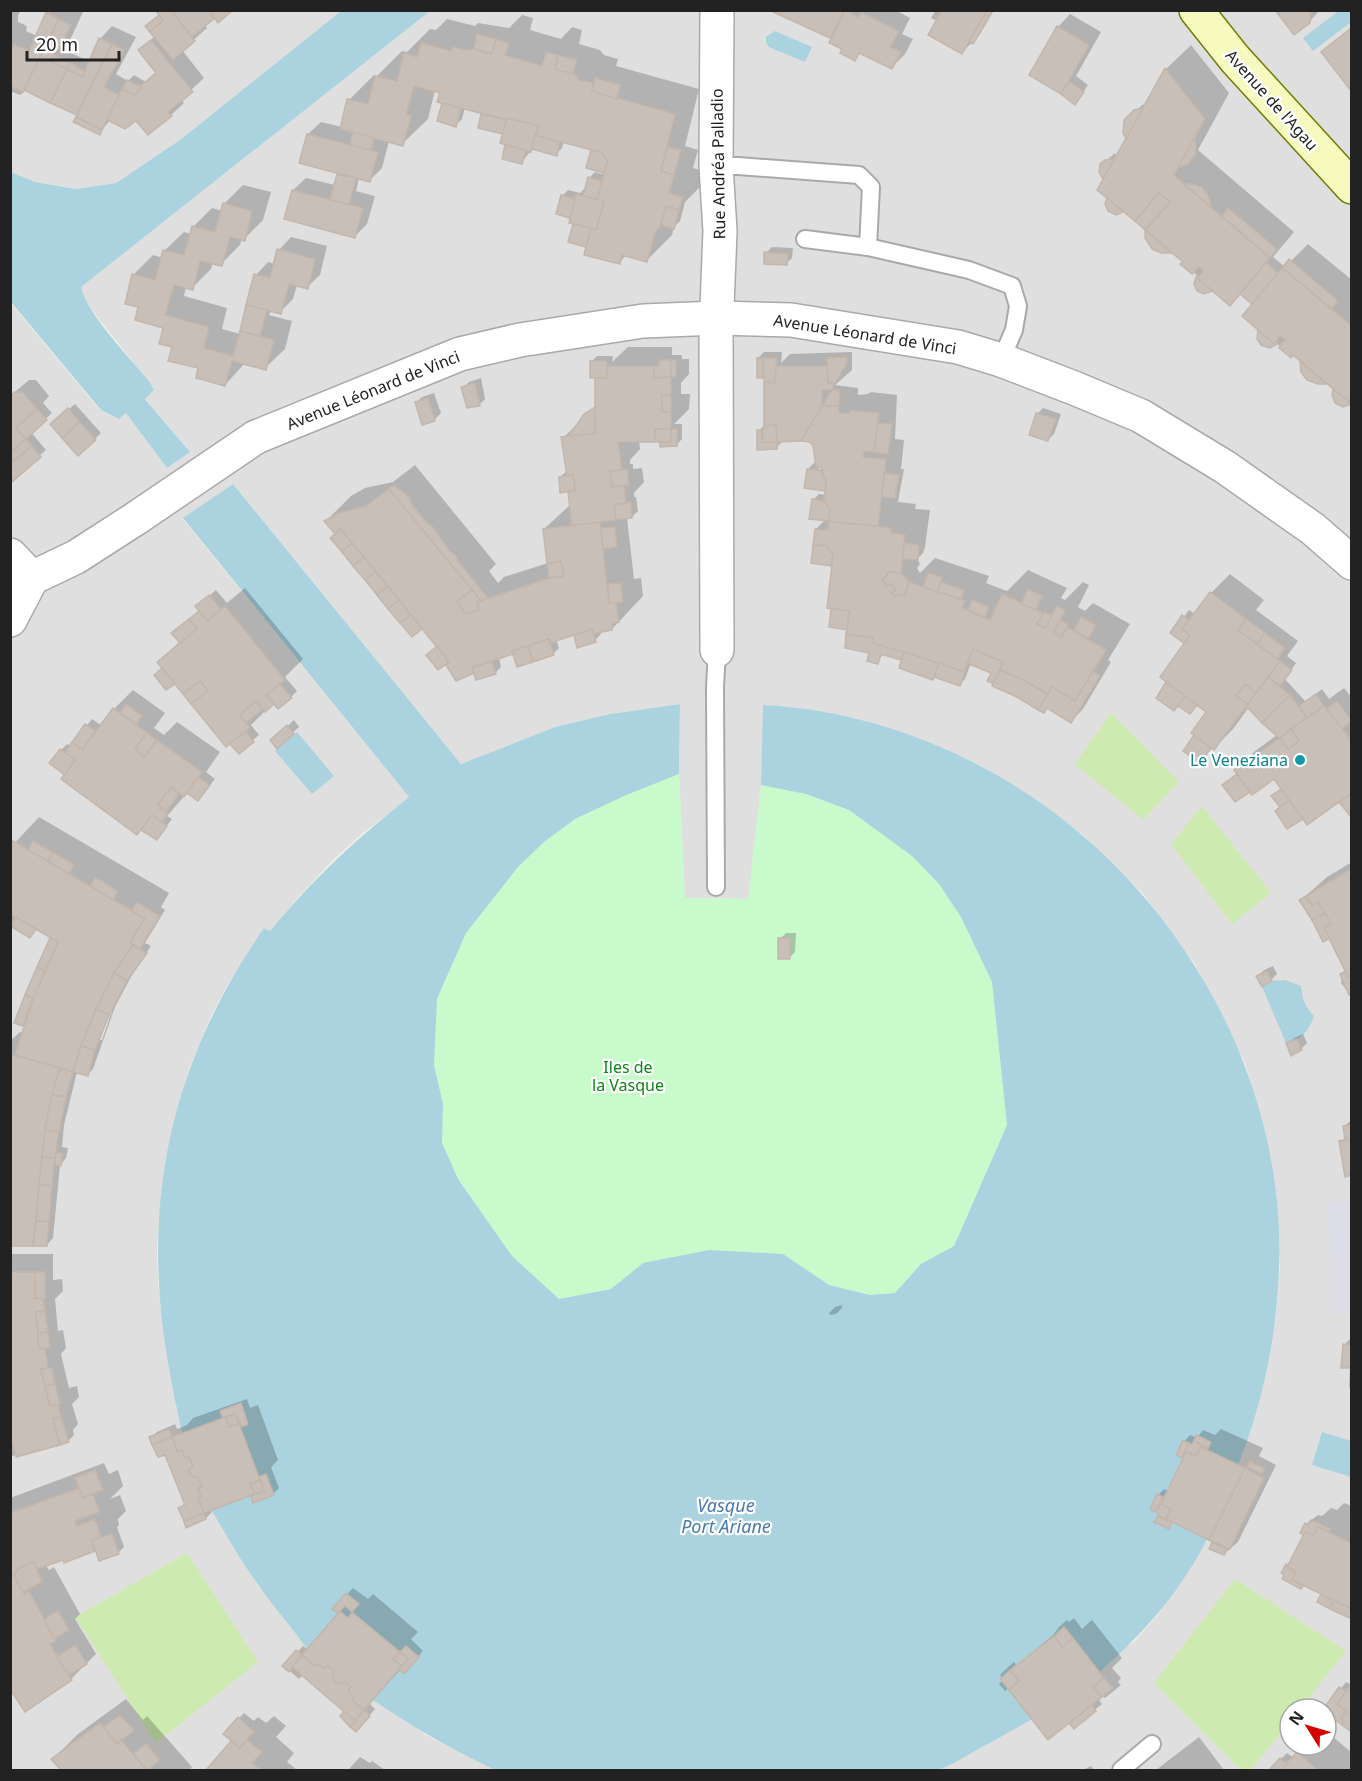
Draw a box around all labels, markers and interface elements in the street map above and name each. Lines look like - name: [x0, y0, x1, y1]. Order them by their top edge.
- scale bar: [27, 24, 118, 62]
- text: 20 m: [36, 32, 78, 56]
- street label: Avenue de l'Agau: [1221, 45, 1323, 155]
- street label: Rue Andréa Palladio: [706, 88, 730, 240]
- street label: Avenue Léonard de Vinci: [772, 309, 958, 359]
- street label: Avenue Léonard de Vinci: [283, 345, 463, 435]
- place label: Le Veneziana: [1190, 749, 1288, 771]
- marker: Le Veneziana: [1293, 753, 1307, 767]
- park label: Iles de la Vasque: [592, 1056, 664, 1096]
- water label: Vasque Port Ariane: [681, 1493, 771, 1538]
- north arrow: [1278, 1697, 1338, 1757]
- text: N: [1283, 1706, 1309, 1730]

